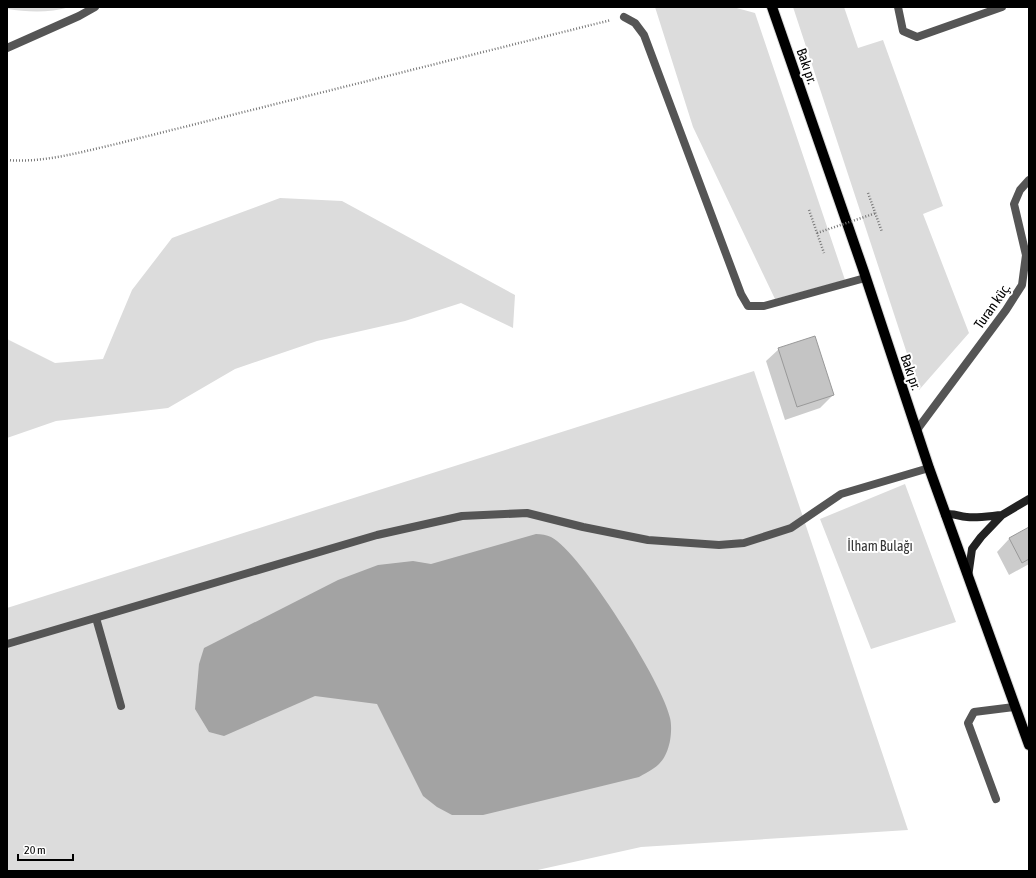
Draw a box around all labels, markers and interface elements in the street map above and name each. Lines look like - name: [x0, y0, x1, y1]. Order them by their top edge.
- street label: Bakı pr.: [793, 46, 821, 86]
- street label: Turan küç.: [971, 280, 1013, 332]
- street label: Bakı pr.: [897, 352, 925, 392]
- park label: İlham Bulağı: [847, 538, 913, 554]
- scale bar: [18, 836, 73, 862]
- text: 20 m: [24, 843, 46, 857]

